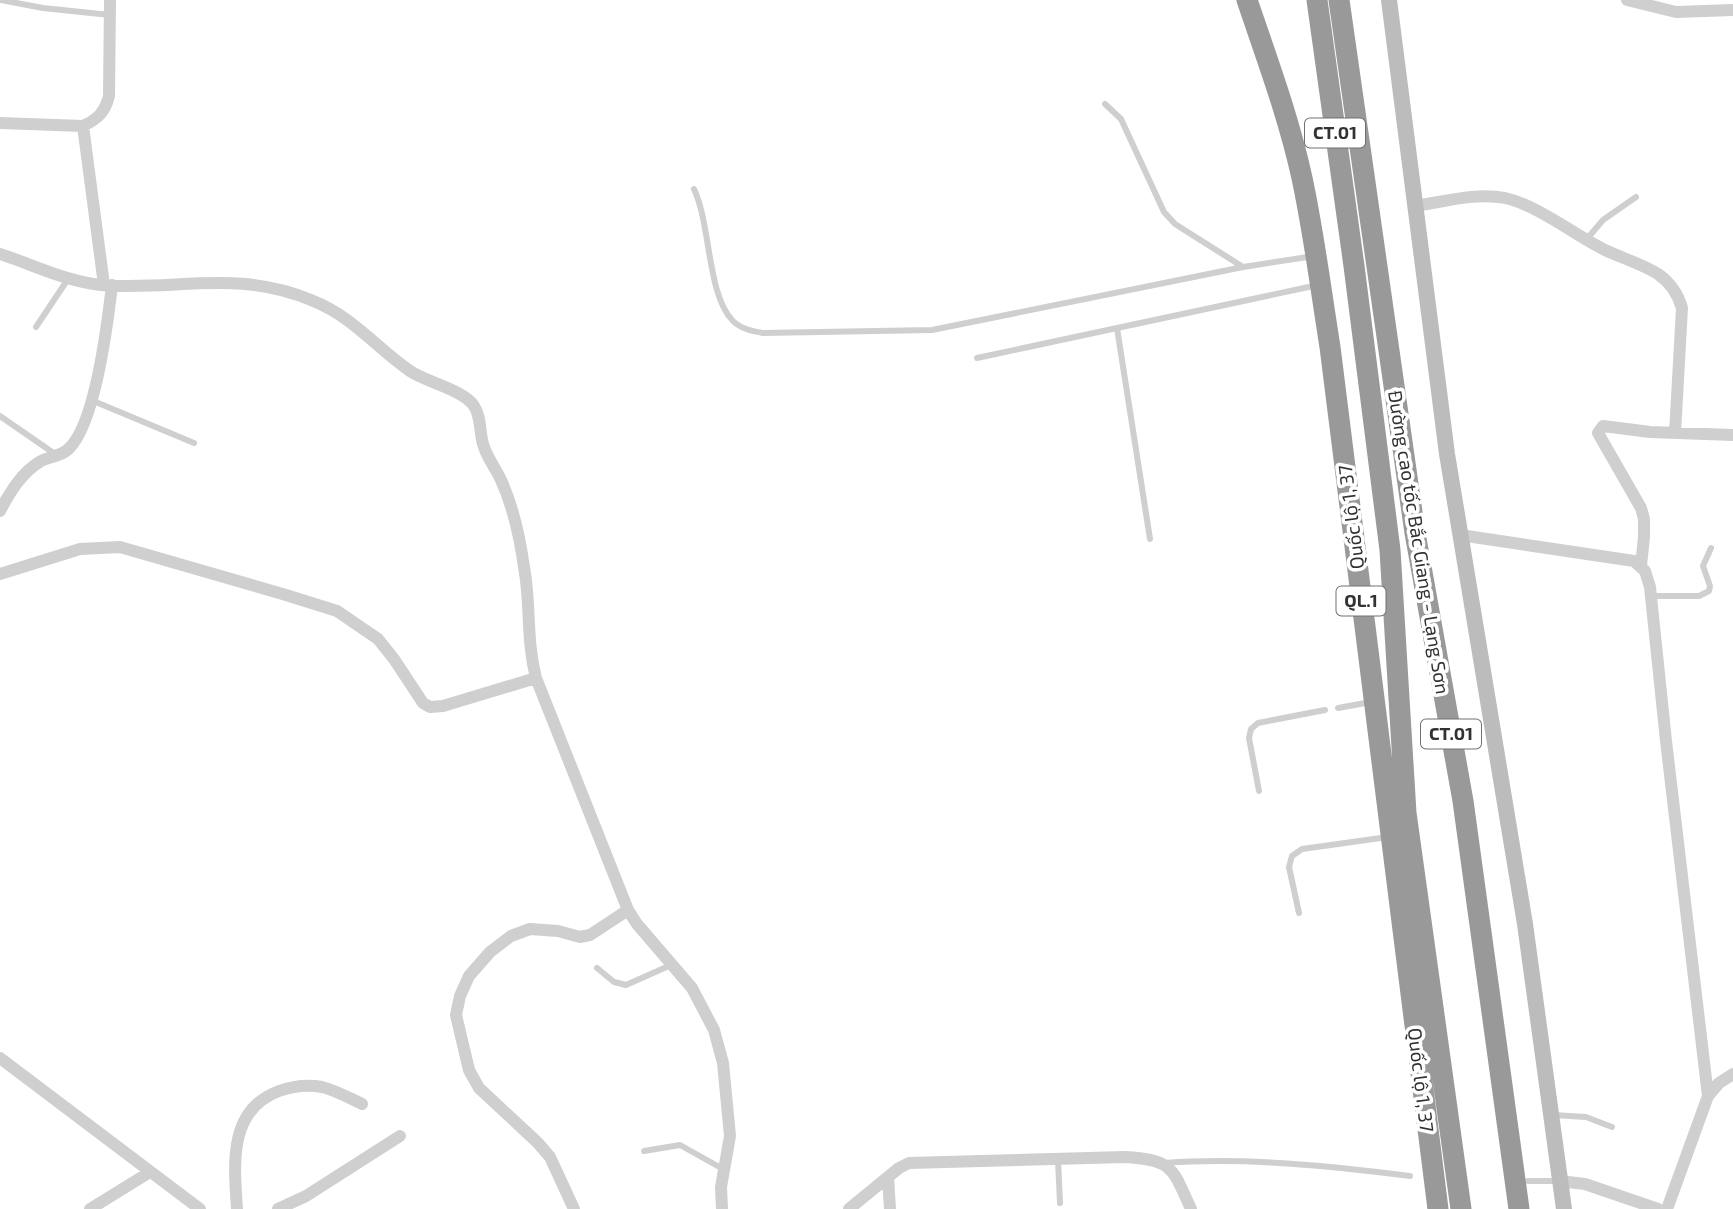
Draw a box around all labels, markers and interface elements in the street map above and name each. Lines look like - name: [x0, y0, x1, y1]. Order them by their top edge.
- road number: CT.01: [1305, 118, 1365, 148]
- street label: Đường cao tốc Bắc Giang - Lạng Sơn: [1384, 388, 1455, 695]
- street label: Quốc lộ 1, 37: [1333, 463, 1368, 571]
- road number: QL.1: [1336, 586, 1386, 616]
- road number: CT.01: [1421, 720, 1481, 748]
- street label: Quốc lộ 1, 37: [1404, 1026, 1439, 1134]

